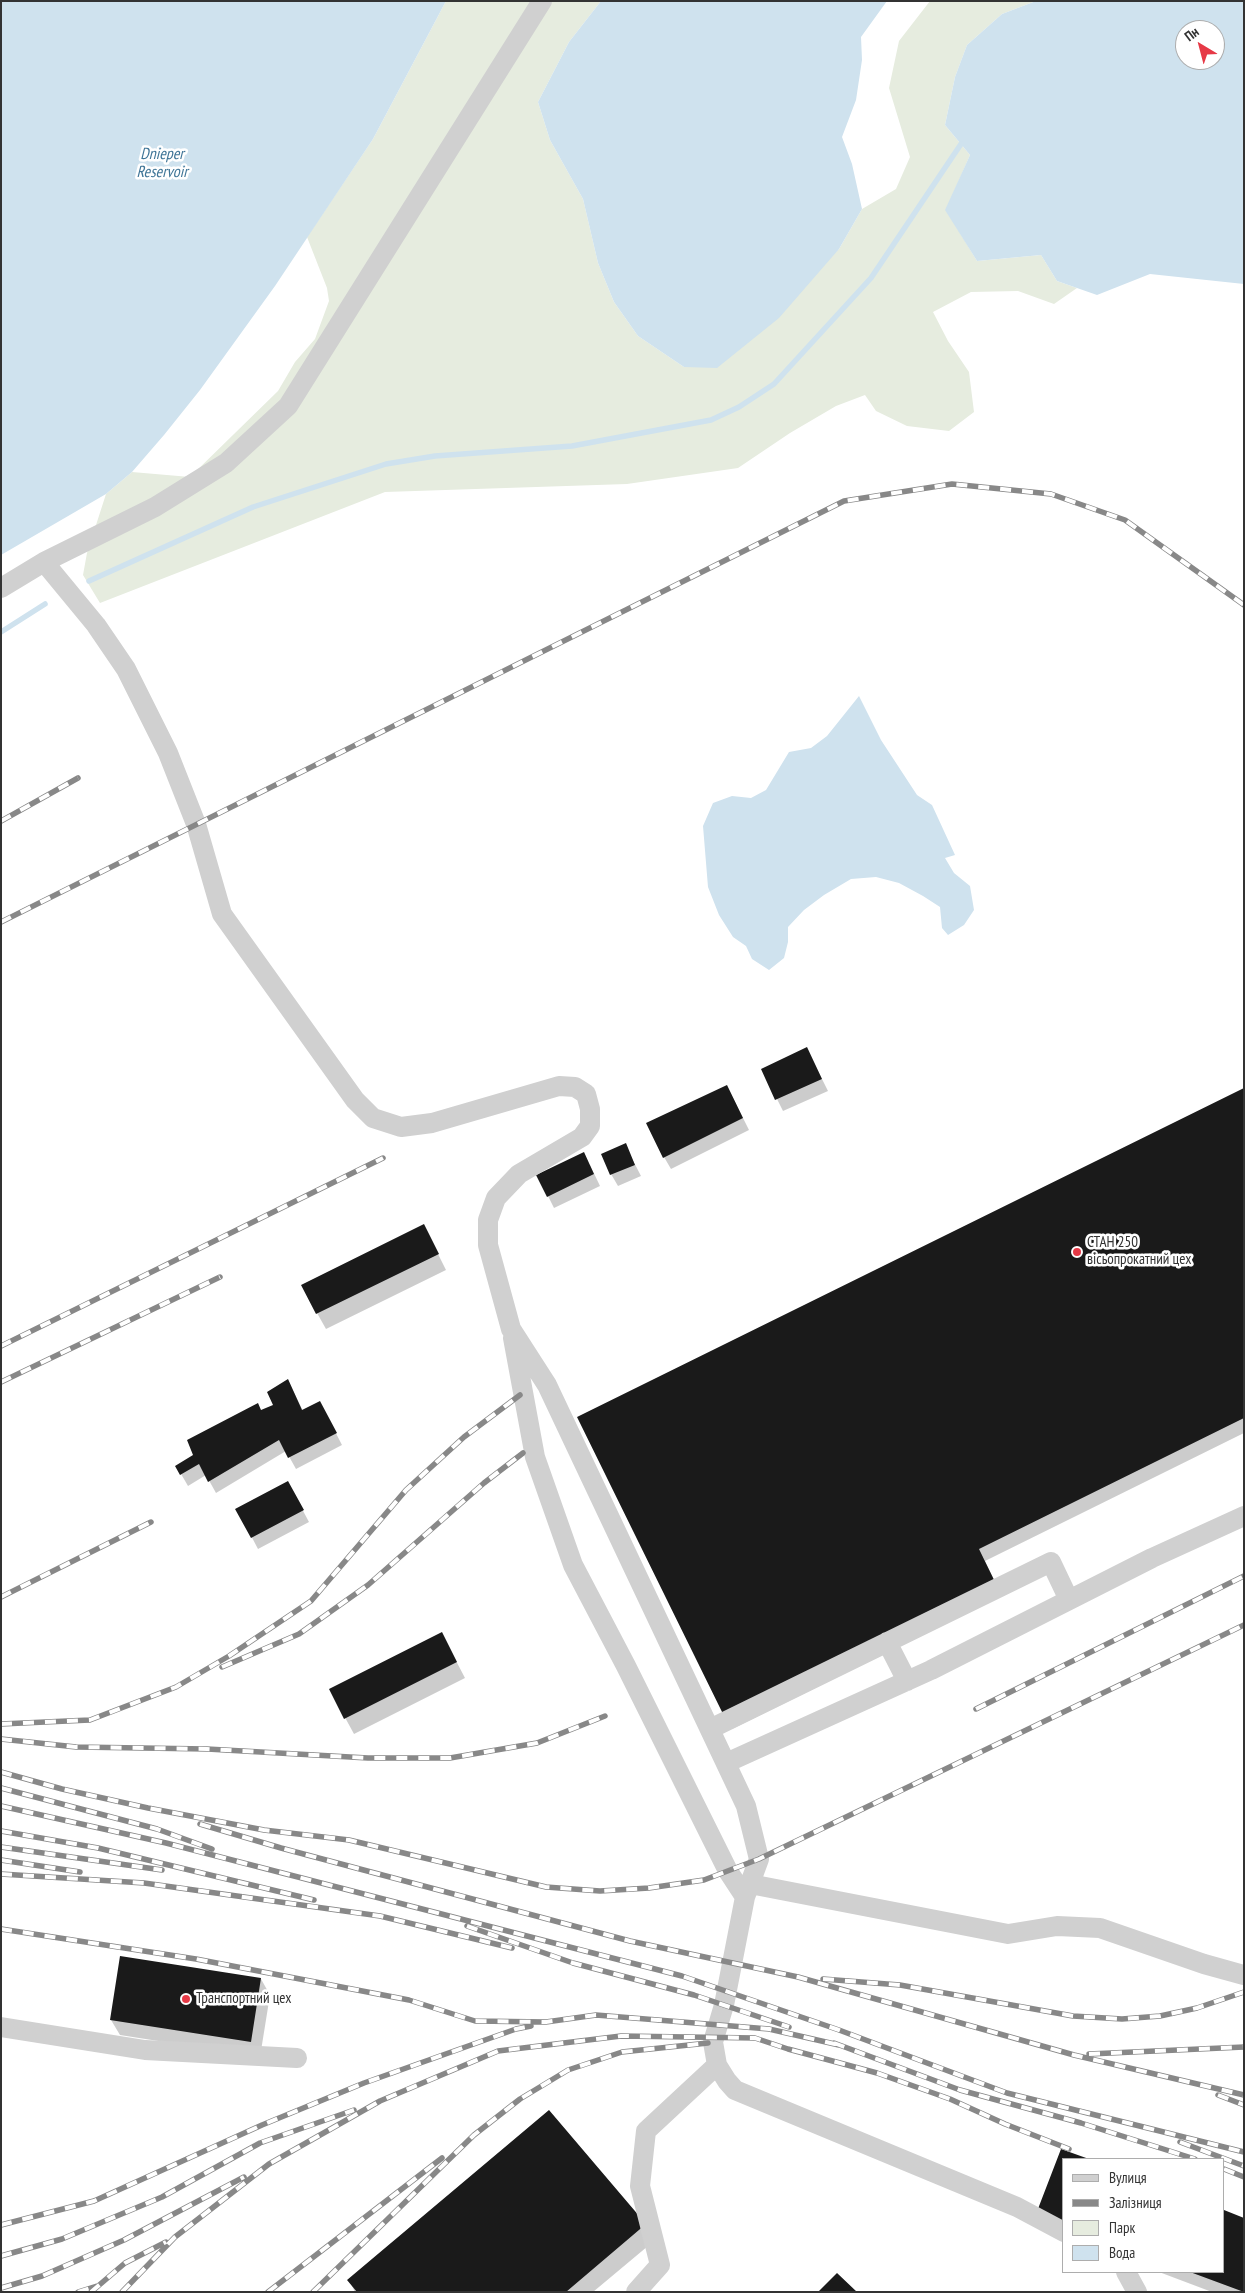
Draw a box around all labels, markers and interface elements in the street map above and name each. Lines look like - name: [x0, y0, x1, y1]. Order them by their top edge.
- north arrow: [1175, 20, 1225, 70]
- text: Пн: [1181, 23, 1202, 45]
- water label: Dnieper Reservoir: [136, 144, 188, 182]
- place label: СТАН 250 вісьопрокатний цех: [1087, 1234, 1191, 1269]
- marker: СТАН 250 вісьопрокатний цех: [1071, 1246, 1083, 1258]
- place label: Транспортний цех: [196, 1990, 291, 2008]
- marker: Транспортний цех: [180, 1993, 192, 2005]
- legend: [1062, 2158, 1225, 2273]
- text: Вулиця: [1109, 2168, 1147, 2187]
- text: Залізниця: [1109, 2193, 1162, 2212]
- text: Парк: [1109, 2218, 1135, 2237]
- text: Вода: [1109, 2243, 1135, 2262]

